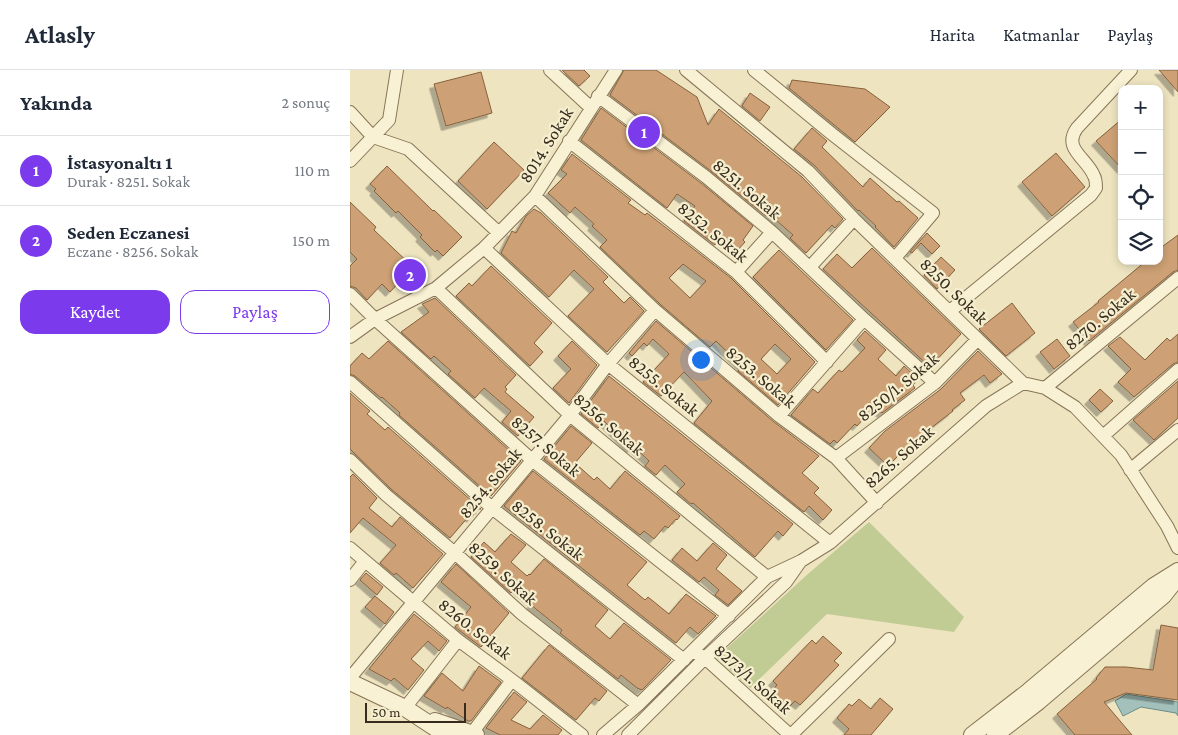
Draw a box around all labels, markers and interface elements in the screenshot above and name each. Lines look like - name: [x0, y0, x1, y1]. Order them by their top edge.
- text: Atlasly: [25, 21, 95, 48]
- text: Harita: [930, 25, 975, 45]
- text: Katmanlar: [1003, 25, 1080, 45]
- text: Paylaş: [1108, 25, 1153, 45]
- map controls: [1118, 85, 1163, 265]
- button: +: [1118, 85, 1163, 130]
- text: Yakında: [20, 91, 92, 115]
- text: 2 sonuç: [281, 94, 330, 111]
- street label: 8014. Sokak: [515, 103, 577, 186]
- pin: 1: [628, 113, 660, 151]
- button: −: [1118, 130, 1163, 175]
- text: İstasyonaltı 1: [67, 152, 172, 173]
- street label: 8251. Sokak: [709, 155, 785, 224]
- text: 1: [33, 162, 39, 179]
- text: 110 m: [294, 162, 330, 179]
- text: Durak · 8251. Sokak: [67, 173, 190, 190]
- button: locate: [1118, 175, 1163, 220]
- street label: 8252. Sokak: [674, 197, 753, 267]
- button: layers: [1118, 220, 1163, 265]
- text: Seden Eczanesi: [67, 222, 189, 243]
- text: 2: [32, 232, 40, 249]
- text: 150 m: [292, 232, 330, 249]
- text: Eczane · 8256. Sokak: [67, 243, 198, 260]
- street label: 8250. Sokak: [916, 254, 992, 329]
- pin: 2: [394, 256, 426, 294]
- street label: 8270. Sokak: [1061, 283, 1140, 354]
- button: Kaydet: [20, 290, 170, 334]
- button: Paylaş: [180, 290, 330, 334]
- street label: 8253. Sokak: [722, 342, 800, 412]
- your location: [688, 347, 714, 373]
- street label: 8250/1. Sokak: [853, 348, 943, 426]
- street label: 8255. Sokak: [625, 351, 704, 421]
- street label: 8256. Sokak: [570, 389, 649, 460]
- street label: 8257. Sokak: [507, 411, 585, 481]
- street label: 8265. Sokak: [860, 421, 938, 493]
- street label: 8254. Sokak: [455, 443, 526, 522]
- street label: 8258. Sokak: [508, 496, 589, 565]
- street label: 8259. Sokak: [465, 537, 542, 609]
- street label: 8260. Sokak: [434, 594, 516, 664]
- street label: 8273/1. Sokak: [710, 640, 796, 718]
- scale bar: [365, 700, 466, 723]
- text: 50 m: [372, 704, 400, 720]

